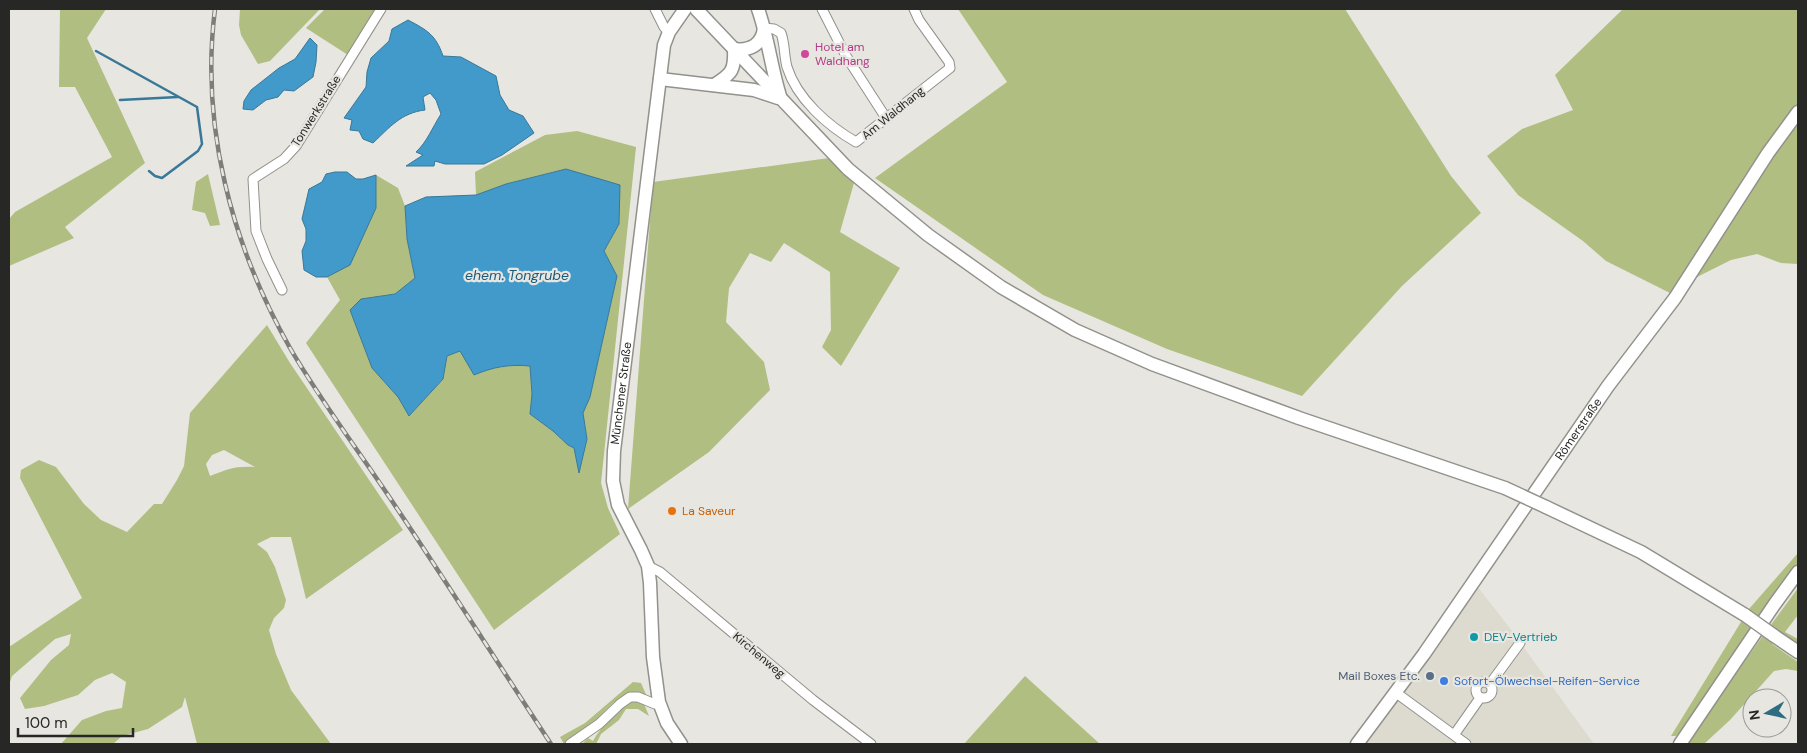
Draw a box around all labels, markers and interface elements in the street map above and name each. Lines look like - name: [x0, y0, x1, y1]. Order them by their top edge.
- place label: Hotel am Waldhang: [815, 39, 870, 69]
- marker: Hotel am Waldhang: [799, 48, 811, 60]
- street label: Tonwerkstraße: [288, 72, 344, 150]
- street label: Am Waldhang: [858, 82, 928, 143]
- water label: ehem. Tongrube: [465, 266, 569, 284]
- street label: Münchener Straße: [607, 341, 635, 445]
- street label: Römerstraße: [1551, 395, 1605, 463]
- place label: La Saveur: [682, 503, 736, 519]
- marker: La Saveur: [666, 505, 678, 517]
- street label: Kirchenweg: [729, 628, 789, 682]
- place label: DEV-Vertrieb: [1484, 629, 1557, 645]
- marker: DEV-Vertrieb: [1468, 631, 1480, 643]
- place label: Mail Boxes Etc.: [1338, 668, 1420, 684]
- marker: Mail Boxes Etc.: [1424, 670, 1436, 682]
- place label: Sofort-Ölwechsel-Reifen-Service: [1454, 673, 1640, 689]
- marker: Sofort-Ölwechsel-Reifen-Service: [1438, 675, 1450, 687]
- north arrow: [1742, 688, 1792, 738]
- scale bar: [18, 706, 132, 738]
- text: N: [1744, 709, 1764, 721]
- text: 100 m: [25, 713, 68, 733]

